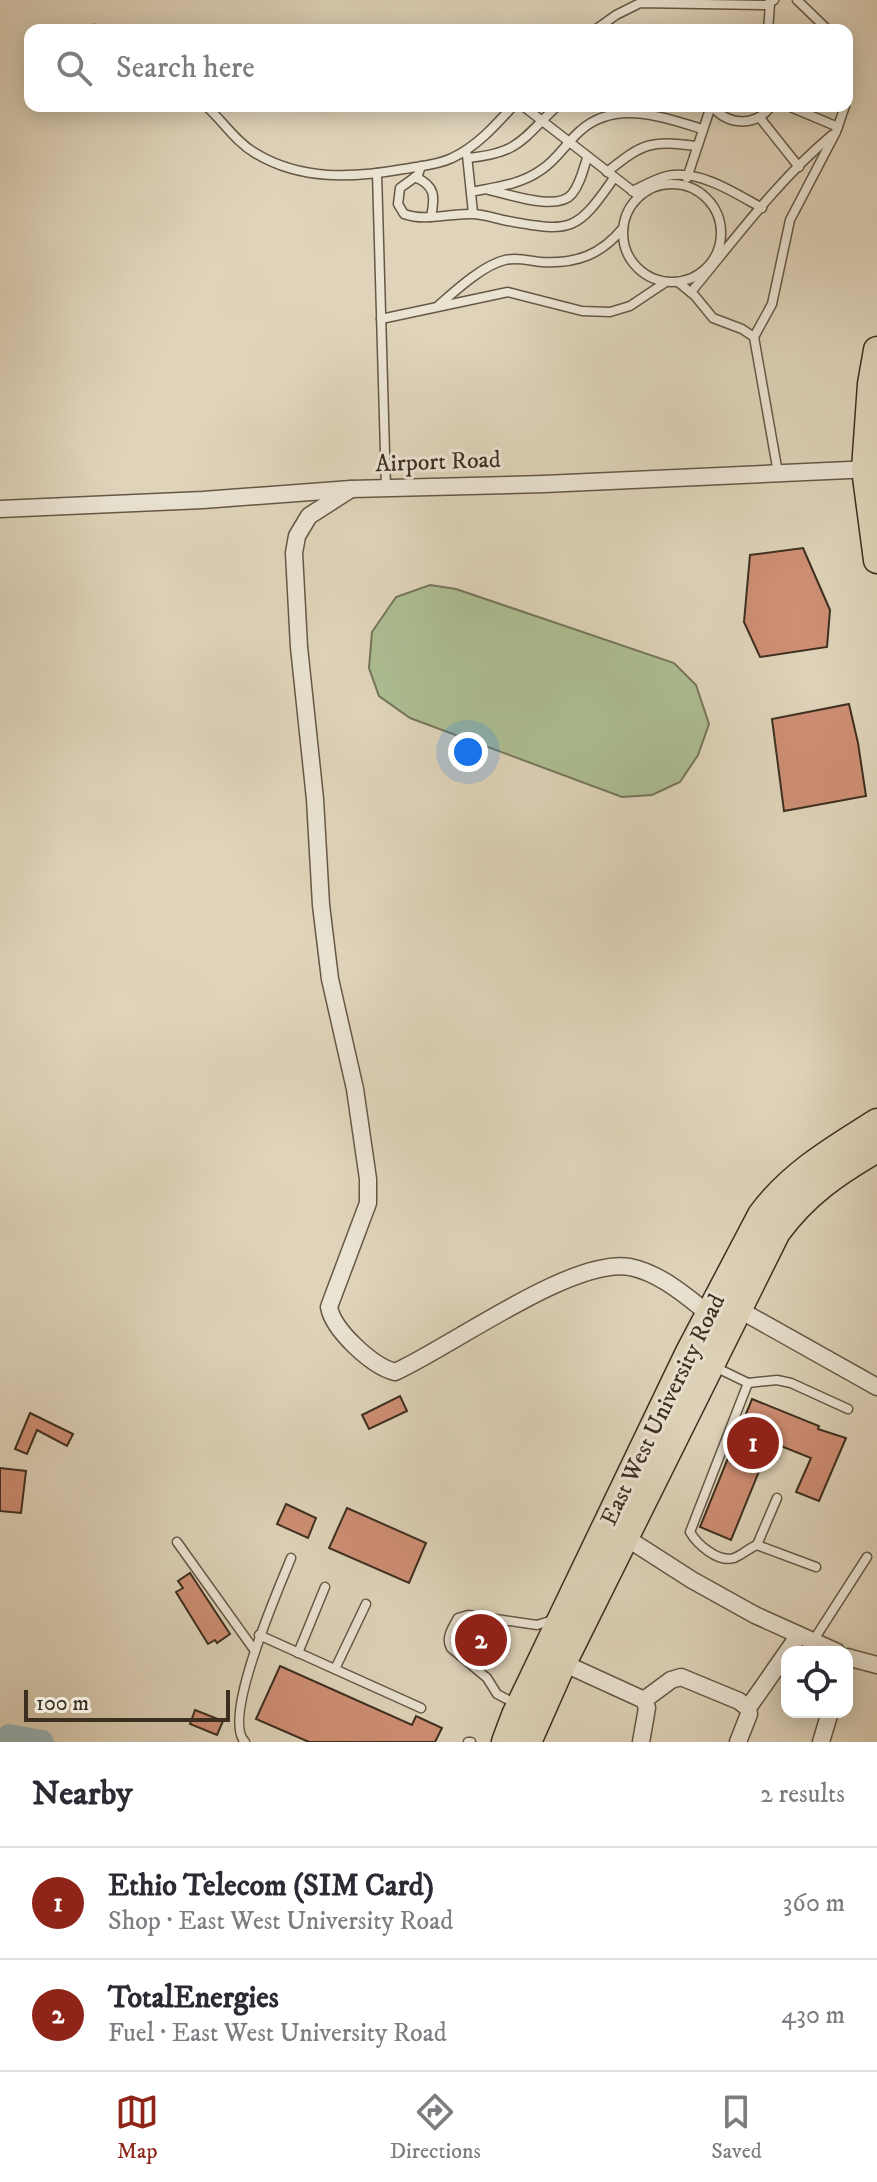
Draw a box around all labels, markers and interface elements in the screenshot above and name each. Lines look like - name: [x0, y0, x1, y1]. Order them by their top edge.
- search box: [24, 24, 853, 112]
- icon: search: [52, 46, 96, 90]
- text: Search here: [116, 50, 255, 87]
- street label: Airport Road: [375, 445, 501, 479]
- your location: [448, 732, 488, 772]
- street label: East West University Road: [594, 1289, 732, 1531]
- pin: 1: [727, 1413, 779, 1473]
- pin: 2: [455, 1610, 507, 1670]
- map controls: [781, 1646, 853, 1718]
- button: locate: [781, 1646, 853, 1718]
- scale bar: [24, 1686, 230, 1722]
- text: 100 m: [36, 1690, 89, 1717]
- text: Nearby: [32, 1773, 133, 1815]
- text: 2 results: [760, 1778, 845, 1811]
- text: Ethio Telecom (SIM Card): [108, 1868, 434, 1905]
- text: 1: [53, 1887, 63, 1920]
- text: 360 m: [783, 1887, 845, 1920]
- text: Shop · East West University Road: [108, 1905, 453, 1938]
- text: TotalEnergies: [108, 1980, 279, 2017]
- text: 2: [52, 1999, 64, 2032]
- text: 430 m: [781, 1999, 845, 2032]
- text: Fuel · East West University Road: [108, 2017, 447, 2050]
- tab: Map: [115, 2090, 159, 2165]
- tab: Directions: [390, 2090, 481, 2165]
- tab: Saved: [711, 2090, 762, 2165]

